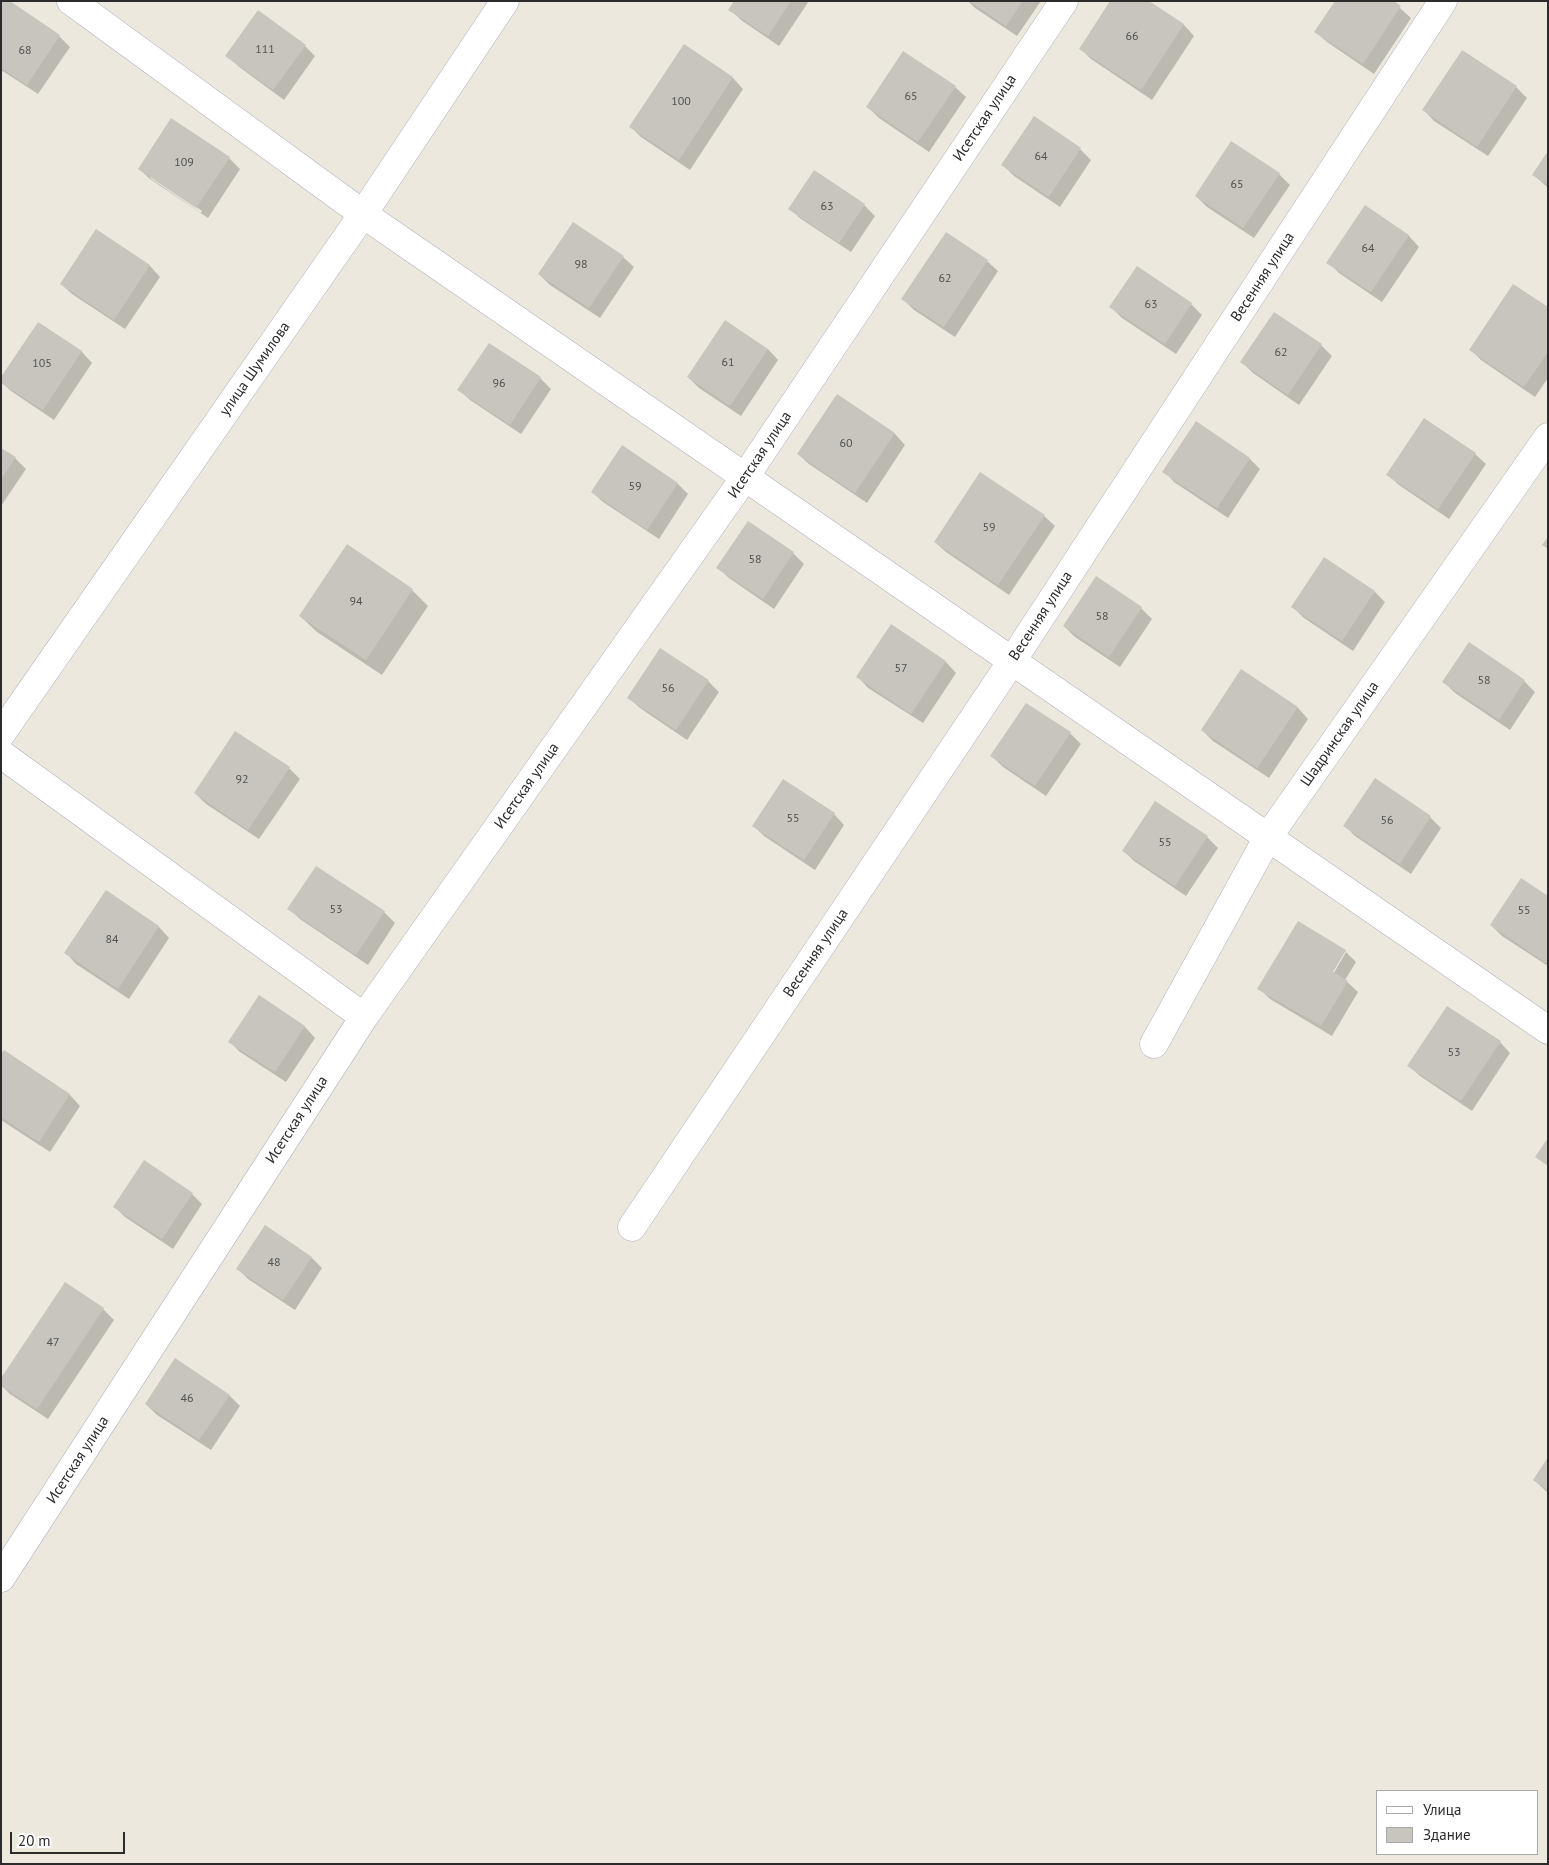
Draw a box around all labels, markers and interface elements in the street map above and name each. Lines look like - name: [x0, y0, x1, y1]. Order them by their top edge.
- house number: 66: [1125, 30, 1139, 44]
- house number: 111: [255, 43, 275, 57]
- house number: 68: [18, 44, 32, 58]
- street label: Исетская улица: [949, 71, 1021, 165]
- house number: 65: [904, 90, 918, 104]
- house number: 100: [671, 95, 691, 109]
- house number: 64: [1034, 150, 1048, 164]
- house number: 109: [174, 156, 194, 170]
- house number: 65: [1230, 178, 1244, 192]
- house number: 63: [820, 200, 834, 214]
- street label: Весенняя улица: [1227, 229, 1299, 325]
- house number: 64: [1361, 242, 1375, 256]
- house number: 98: [574, 258, 588, 272]
- house number: 62: [938, 272, 952, 286]
- house number: 63: [1144, 298, 1158, 312]
- street label: улица Шумилова: [216, 318, 294, 420]
- house number: 62: [1274, 346, 1288, 360]
- house number: 61: [721, 356, 735, 370]
- house number: 105: [32, 357, 52, 371]
- house number: 96: [492, 377, 506, 391]
- street label: Исетская улица: [724, 408, 796, 502]
- house number: 60: [839, 437, 853, 451]
- house number: 59: [628, 480, 642, 494]
- house number: 59: [982, 521, 996, 535]
- house number: 58: [748, 553, 762, 567]
- street label: Весенняя улица: [1005, 568, 1077, 664]
- house number: 94: [349, 595, 363, 609]
- house number: 58: [1095, 610, 1109, 624]
- house number: 57: [894, 662, 908, 676]
- house number: 58: [1477, 674, 1491, 688]
- street label: Шадринская улица: [1297, 678, 1383, 790]
- house number: 56: [661, 682, 675, 696]
- street label: Исетская улица: [491, 740, 563, 832]
- house number: 92: [235, 773, 249, 787]
- house number: 55: [786, 812, 800, 826]
- house number: 56: [1380, 814, 1394, 828]
- house number: 55: [1158, 836, 1172, 850]
- house number: 53: [329, 903, 343, 917]
- house number: 55: [1517, 904, 1531, 918]
- street label: Весенняя улица: [780, 905, 852, 1001]
- house number: 84: [105, 933, 119, 947]
- house number: 53: [1447, 1046, 1461, 1060]
- street label: Исетская улица: [262, 1073, 332, 1167]
- house number: 48: [267, 1256, 281, 1270]
- house number: 47: [46, 1336, 60, 1350]
- house number: 46: [180, 1392, 194, 1406]
- street label: Исетская улица: [43, 1413, 113, 1507]
- legend: [1376, 1790, 1539, 1855]
- text: Улица: [1423, 1800, 1461, 1819]
- scale bar: [12, 1822, 128, 1854]
- text: Здание: [1423, 1825, 1471, 1844]
- text: 20 m: [18, 1831, 51, 1850]

